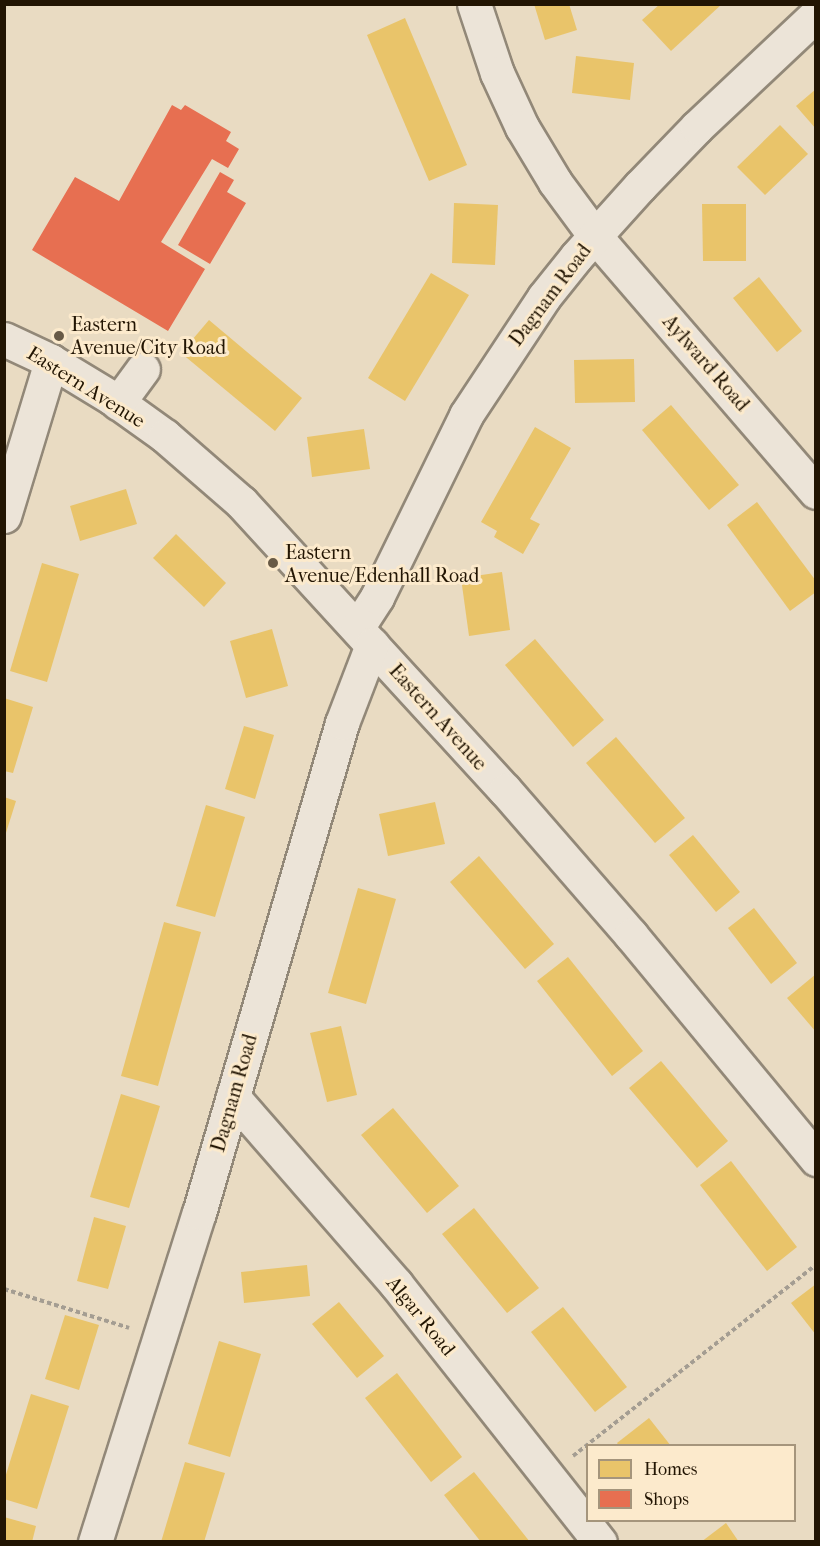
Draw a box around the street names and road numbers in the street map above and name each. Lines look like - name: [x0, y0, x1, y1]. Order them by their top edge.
- street label: Dagnam Road: [504, 239, 596, 351]
- street label: Aylward Road: [658, 310, 754, 416]
- street label: Eastern Avenue: [22, 341, 150, 433]
- street label: Eastern Avenue: [384, 659, 492, 775]
- street label: Dagnam Road: [206, 1031, 262, 1155]
- street label: Algar Road: [382, 1271, 460, 1361]

